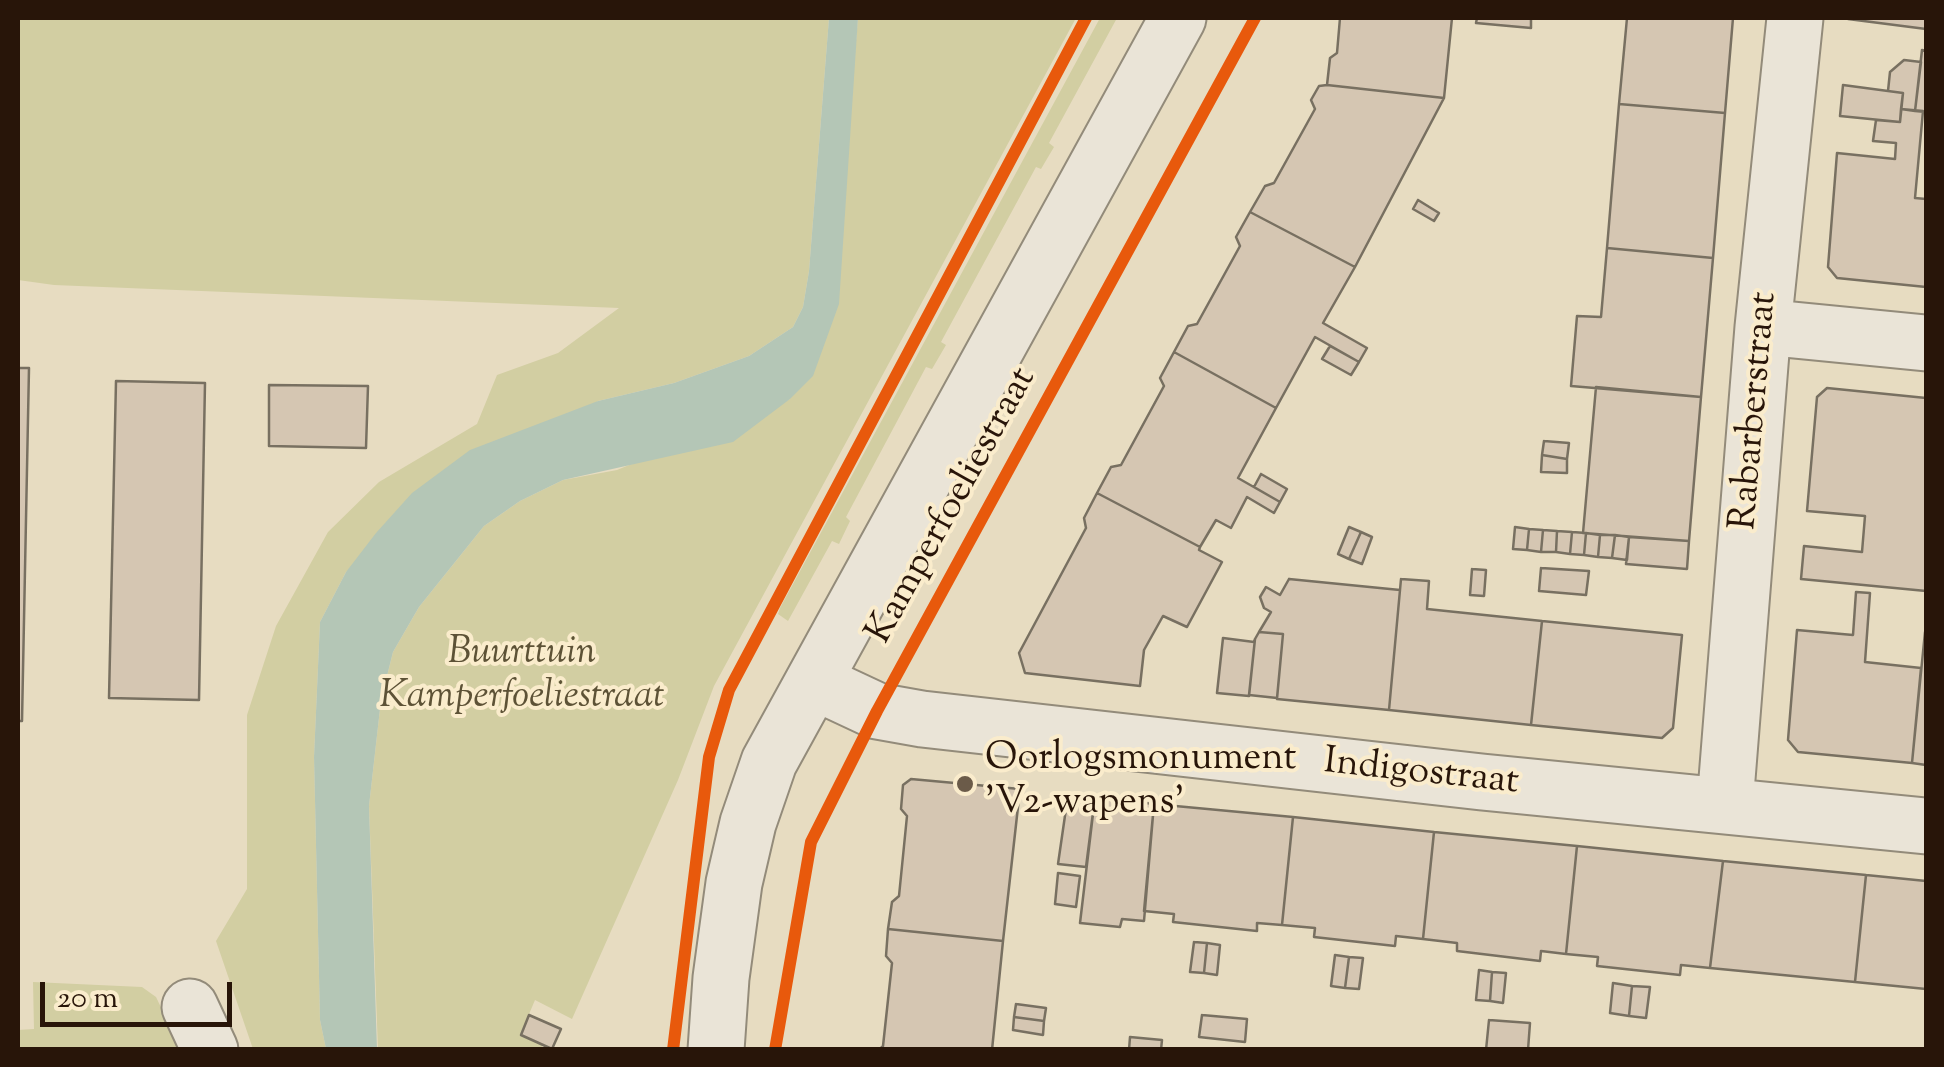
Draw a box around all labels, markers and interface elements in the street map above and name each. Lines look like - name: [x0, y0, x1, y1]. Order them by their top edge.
- street label: Rabarberstraat: [1724, 290, 1790, 532]
- street label: Kamperfoeliestraat: [859, 361, 1049, 653]
- park label: Buurttuin Kamperfoeliestraat: [379, 633, 665, 722]
- place label: Oorlogsmonument 'V2-wapens': [985, 739, 1296, 828]
- street label: Indigostraat: [1321, 742, 1521, 808]
- marker: Oorlogsmonument 'V2-wapens': [954, 773, 976, 795]
- scale bar: [45, 962, 238, 1024]
- text: 20 m: [57, 978, 118, 1021]

